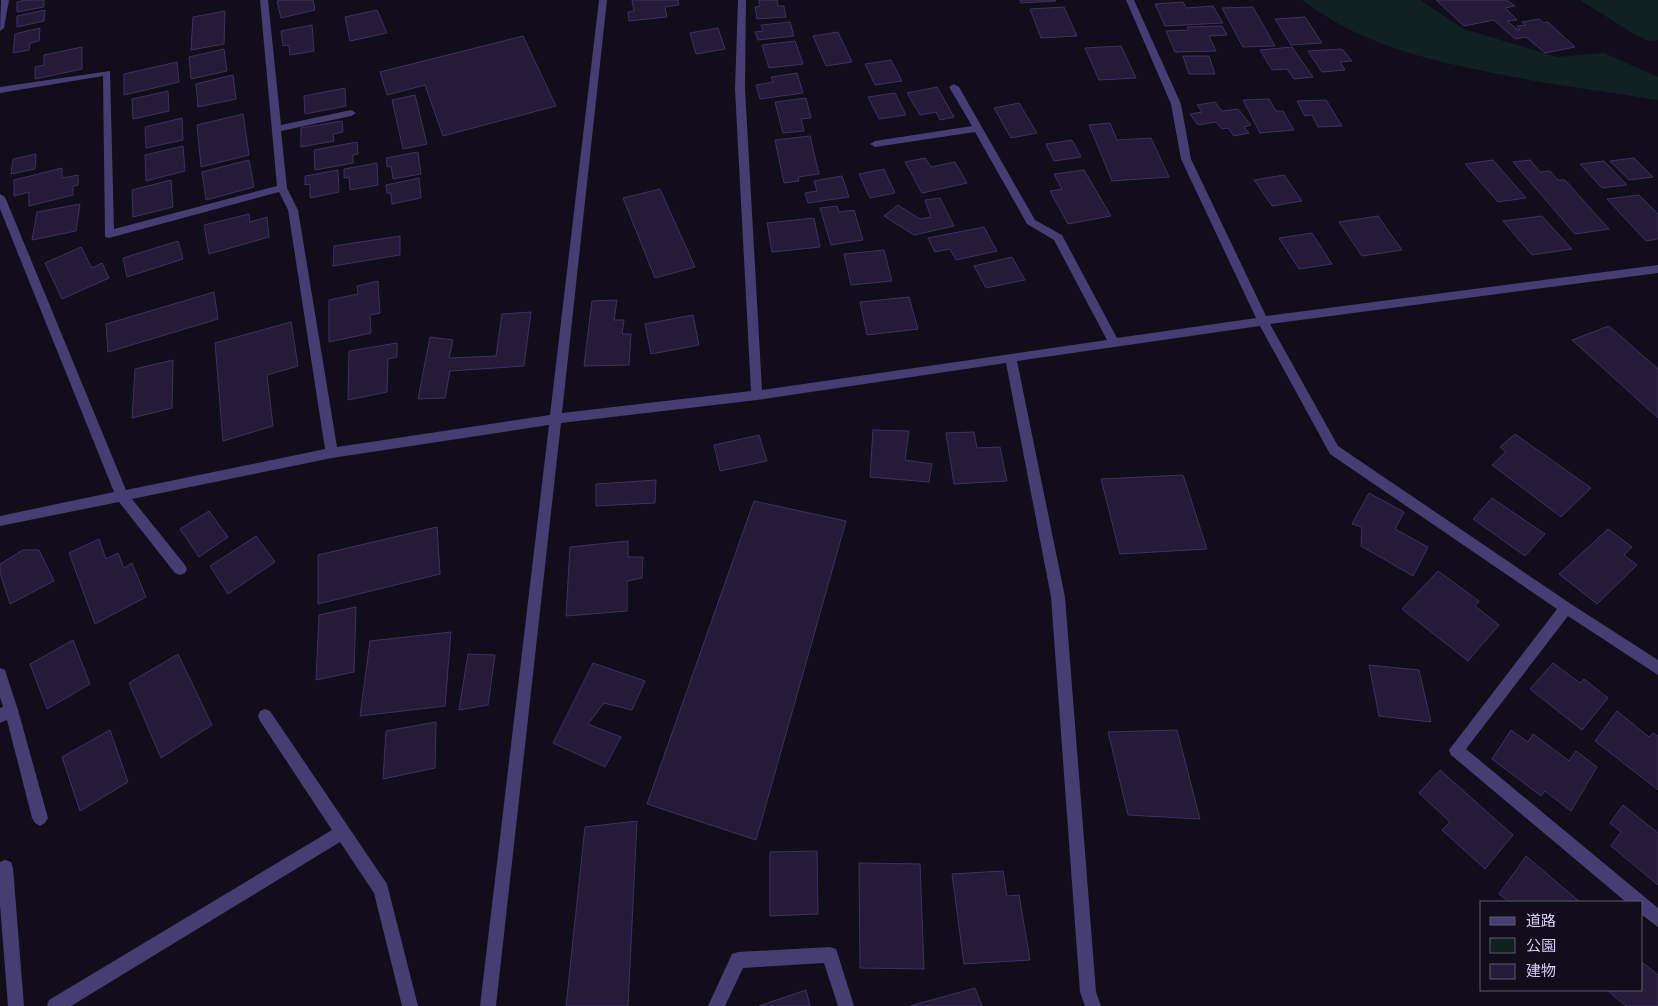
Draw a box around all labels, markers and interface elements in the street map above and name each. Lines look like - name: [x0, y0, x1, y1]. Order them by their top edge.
- legend: [1480, 901, 1643, 991]
- text: 道路: [1526, 911, 1556, 930]
- text: 公園: [1526, 936, 1556, 955]
- text: 建物: [1526, 961, 1556, 980]

